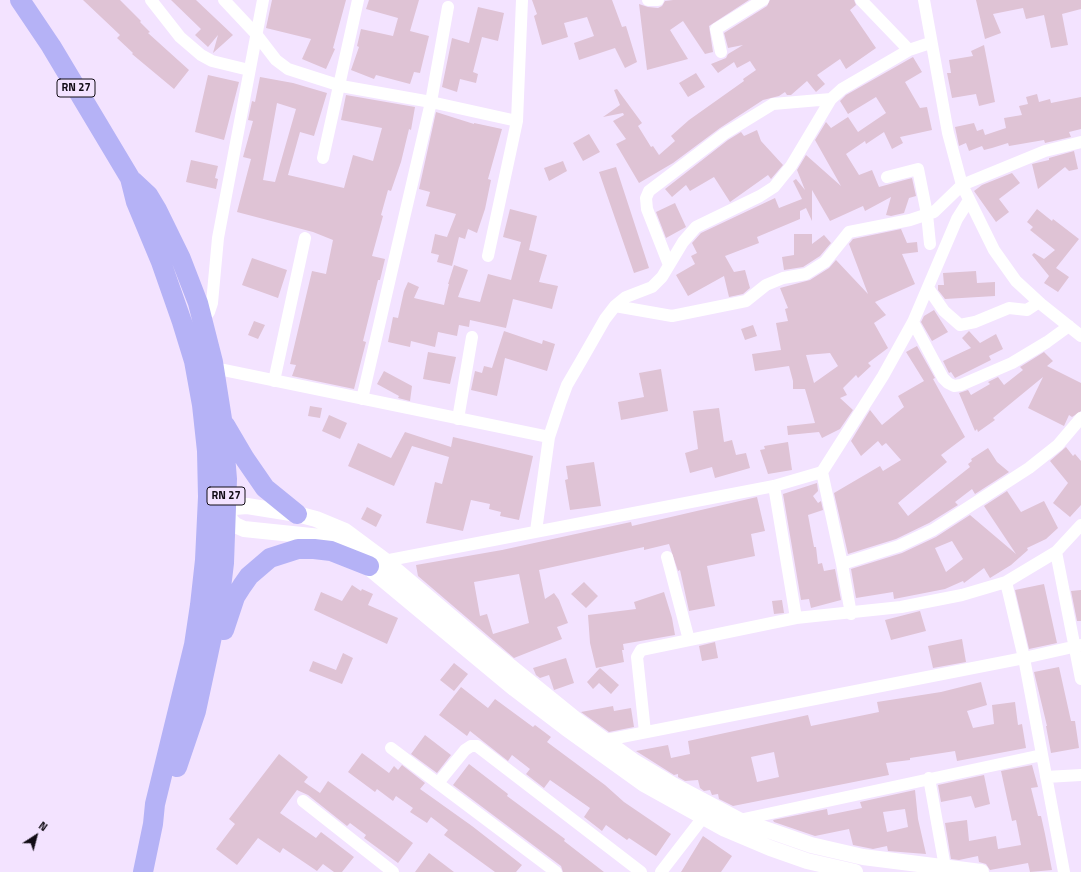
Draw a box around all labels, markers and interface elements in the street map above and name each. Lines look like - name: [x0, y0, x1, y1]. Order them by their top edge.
- road number: RN 27: [57, 79, 95, 97]
- road number: RN 27: [207, 487, 245, 505]
- north arrow: [16, 816, 56, 856]
- text: N: [35, 818, 51, 835]

